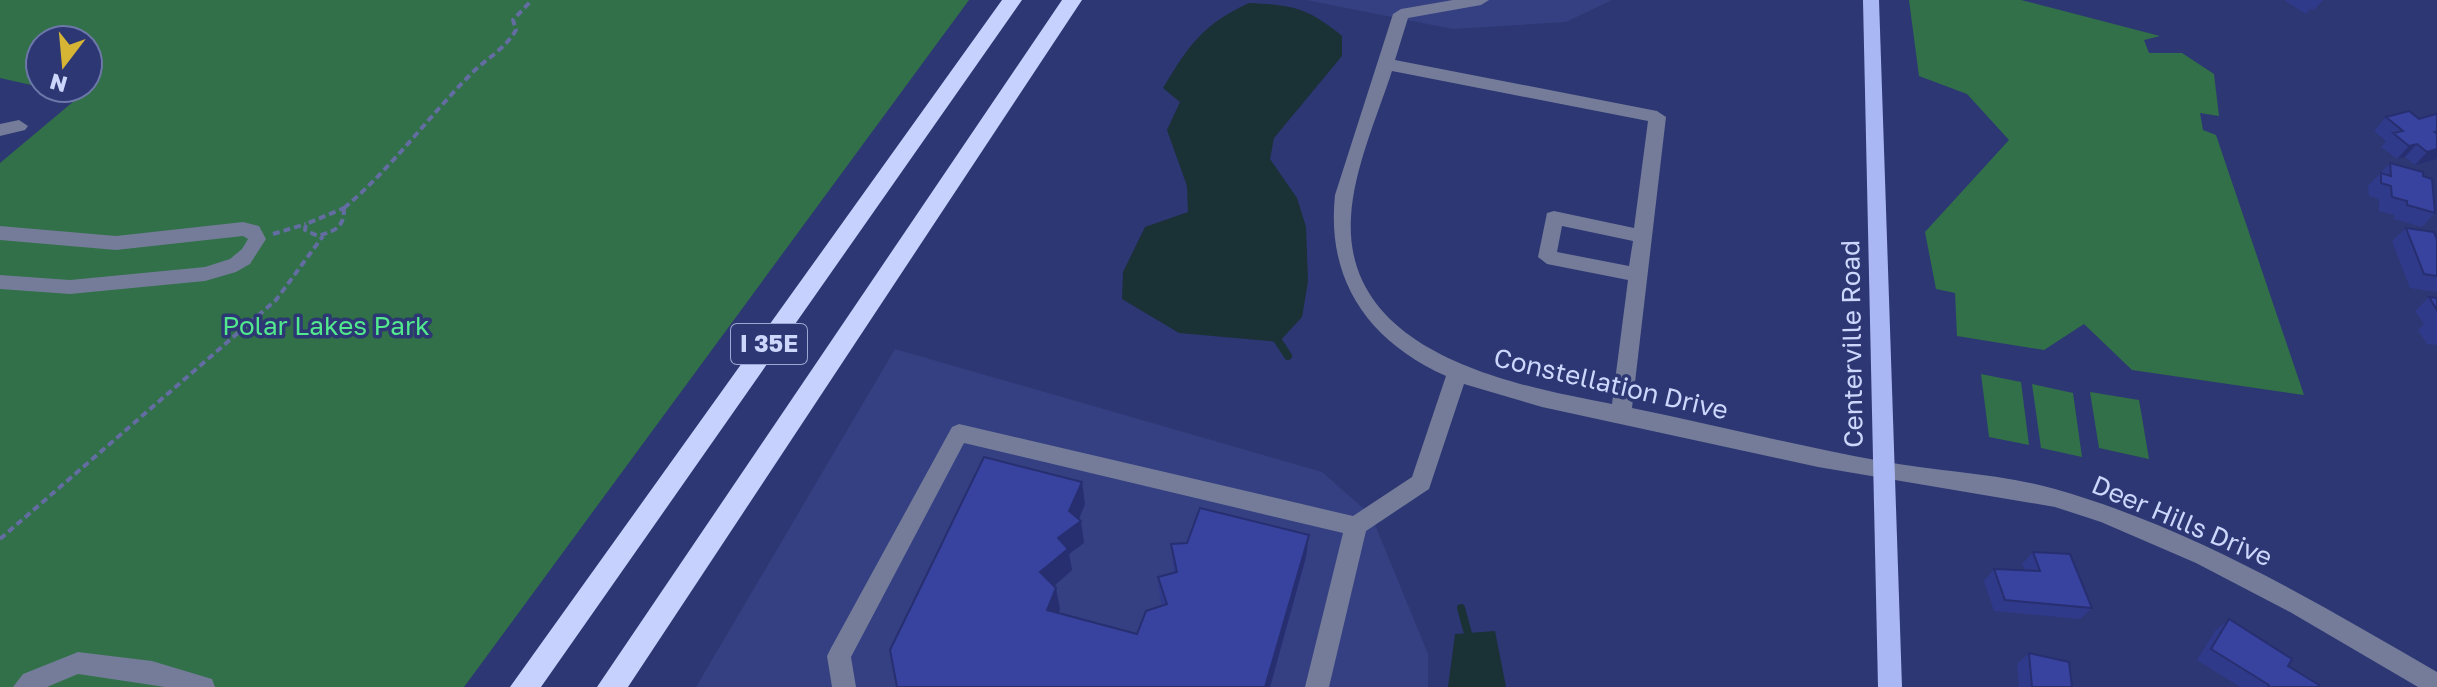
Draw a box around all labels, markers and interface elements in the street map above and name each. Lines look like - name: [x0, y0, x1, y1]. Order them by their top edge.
- north arrow: [24, 24, 104, 104]
- text: N: [47, 68, 70, 99]
- street label: Centerville Road: [1834, 240, 1869, 448]
- park label: Polar Lakes Park: [222, 310, 430, 341]
- road number: I 35E: [731, 324, 807, 364]
- street label: Constellation Drive: [1491, 341, 1731, 426]
- street label: Deer Hills Drive: [2087, 469, 2277, 573]

